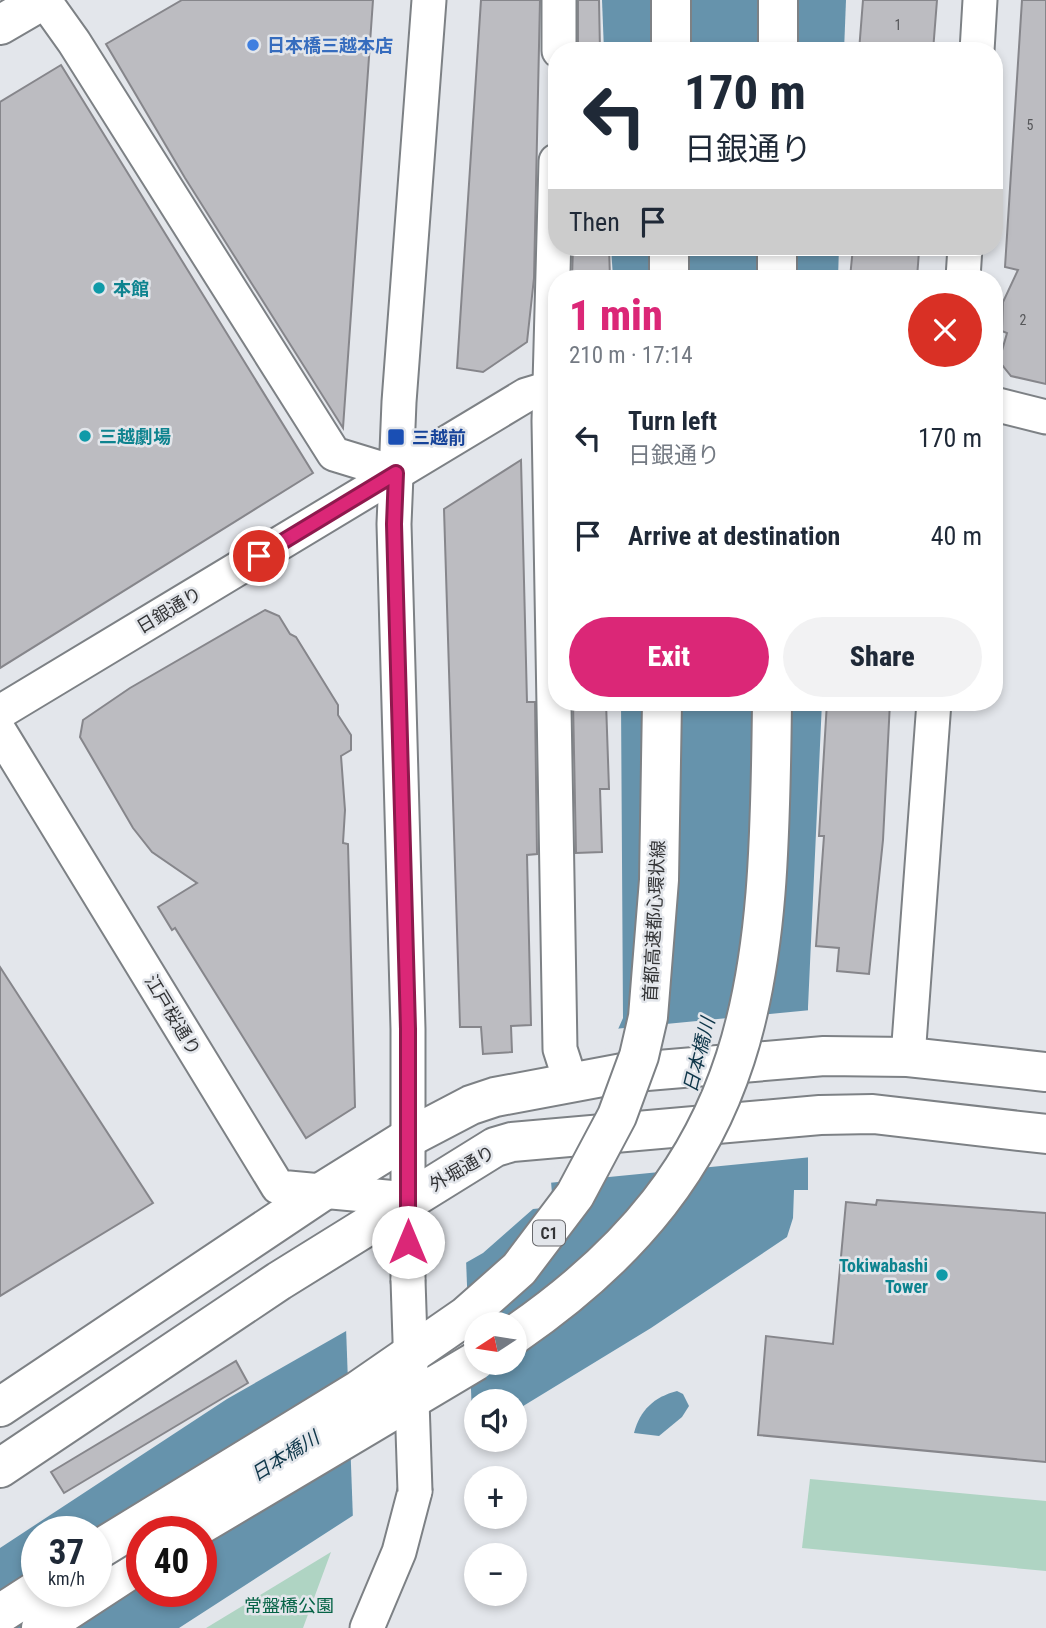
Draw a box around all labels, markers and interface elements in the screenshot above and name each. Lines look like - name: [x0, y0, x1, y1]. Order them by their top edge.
- house number: 1: [895, 17, 901, 33]
- place label: 日本橋三越本店: [267, 35, 393, 56]
- marker: 日本橋三越本店: [245, 37, 261, 53]
- text: 170 m: [684, 64, 806, 121]
- icon: left: [569, 70, 660, 161]
- house number: 5: [1027, 117, 1034, 133]
- text: 日銀通り: [684, 130, 812, 168]
- icon: arrive: [634, 203, 672, 241]
- text: Then: [569, 207, 620, 237]
- place label: 本館: [113, 278, 149, 299]
- marker: 本館: [91, 280, 107, 296]
- text: 1 min: [569, 291, 663, 340]
- button: close: [908, 293, 982, 367]
- house number: 2: [1020, 312, 1027, 328]
- text: 210 m · 17:14: [569, 342, 693, 369]
- text: Turn left: [628, 406, 717, 436]
- icon: left: [569, 419, 607, 457]
- text: 170 m: [918, 423, 982, 453]
- place label: 三越劇場: [99, 426, 171, 447]
- marker: 三越前: [386, 427, 406, 447]
- place label: 三越前: [412, 427, 466, 448]
- marker: 三越劇場: [77, 428, 93, 444]
- text: 日銀通り: [628, 442, 720, 469]
- icon: arrive: [569, 517, 607, 555]
- text: Arrive at destination: [628, 521, 840, 551]
- text: 40 m: [931, 521, 982, 551]
- pin: [229, 526, 289, 586]
- icon: arrive: [240, 537, 278, 575]
- street label: 日銀通り: [133, 582, 205, 638]
- button: Exit: [569, 617, 769, 697]
- button: Share: [783, 617, 982, 697]
- street label: 首都高速都心環状線: [639, 840, 669, 1002]
- street label: 江戸桜通り: [141, 971, 205, 1059]
- water label: 日本橋川: [679, 1013, 720, 1095]
- street label: 外堀通り: [426, 1141, 498, 1195]
- position arrow: [371, 1205, 445, 1279]
- road number: C1: [533, 1220, 565, 1246]
- place label: Tokiwabashi Tower: [839, 1255, 928, 1297]
- marker: Tokiwabashi Tower: [934, 1267, 950, 1283]
- north arrow: [464, 1312, 527, 1376]
- map controls: [464, 1312, 527, 1606]
- button: sound: [464, 1389, 527, 1452]
- water label: 日本橋川: [247, 1425, 325, 1486]
- button: +: [464, 1466, 527, 1529]
- speed limit sign: 40: [126, 1516, 217, 1607]
- text: 37: [49, 1532, 84, 1573]
- button: −: [464, 1543, 527, 1606]
- text: km/h: [48, 1568, 85, 1589]
- park label: 常盤橋公園: [244, 1595, 334, 1616]

